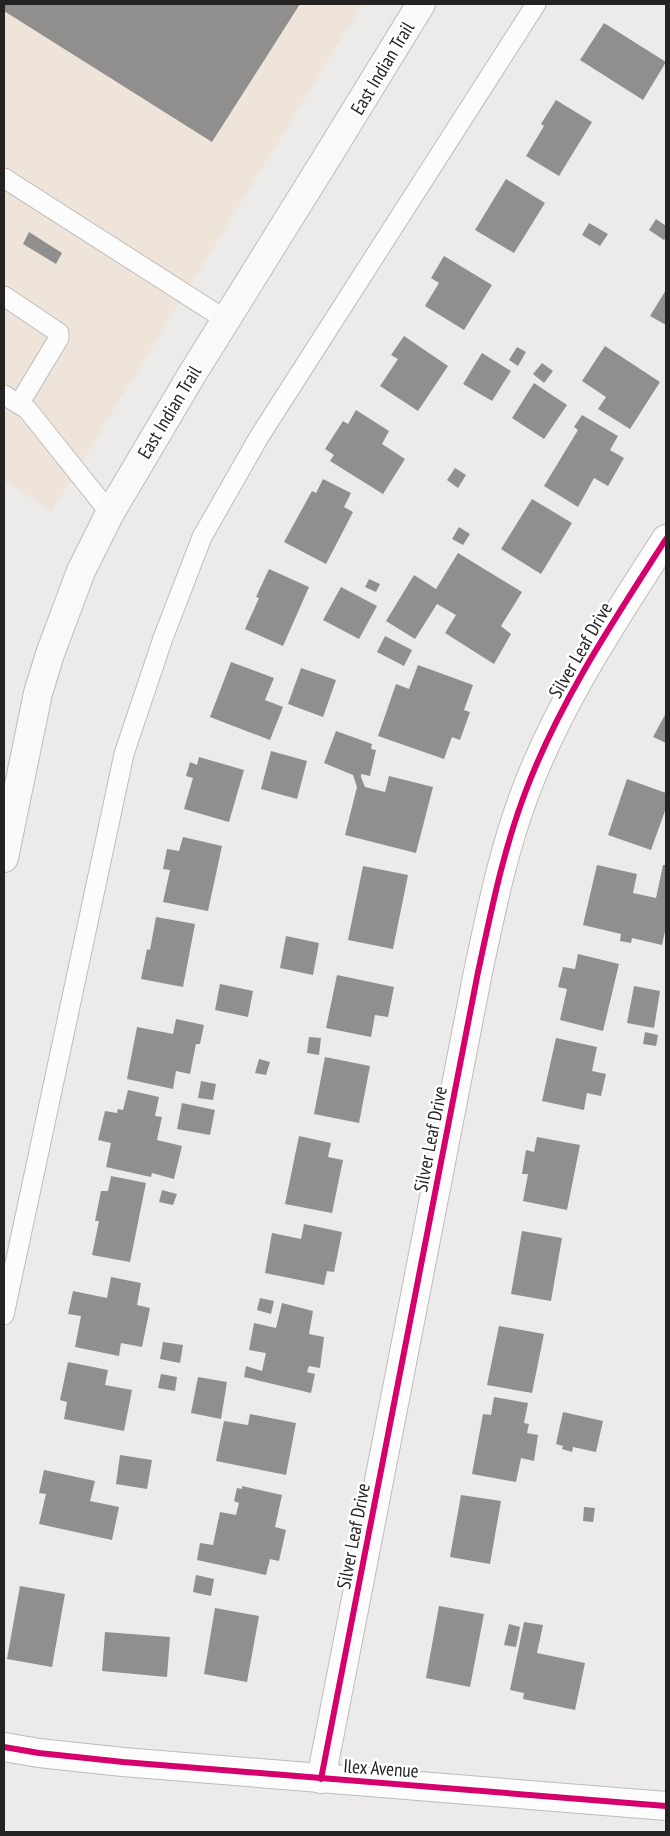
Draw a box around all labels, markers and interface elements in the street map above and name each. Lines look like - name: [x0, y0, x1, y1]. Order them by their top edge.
- street label: East Indian Trail: [345, 17, 419, 119]
- street label: East Indian Trail: [132, 361, 206, 463]
- street label: Silver Leaf Drive: [543, 598, 617, 702]
- street label: Silver Leaf Drive: [408, 1084, 452, 1194]
- street label: Silver Leaf Drive: [331, 1481, 375, 1591]
- street label: Ilex Avenue: [343, 1753, 420, 1783]

